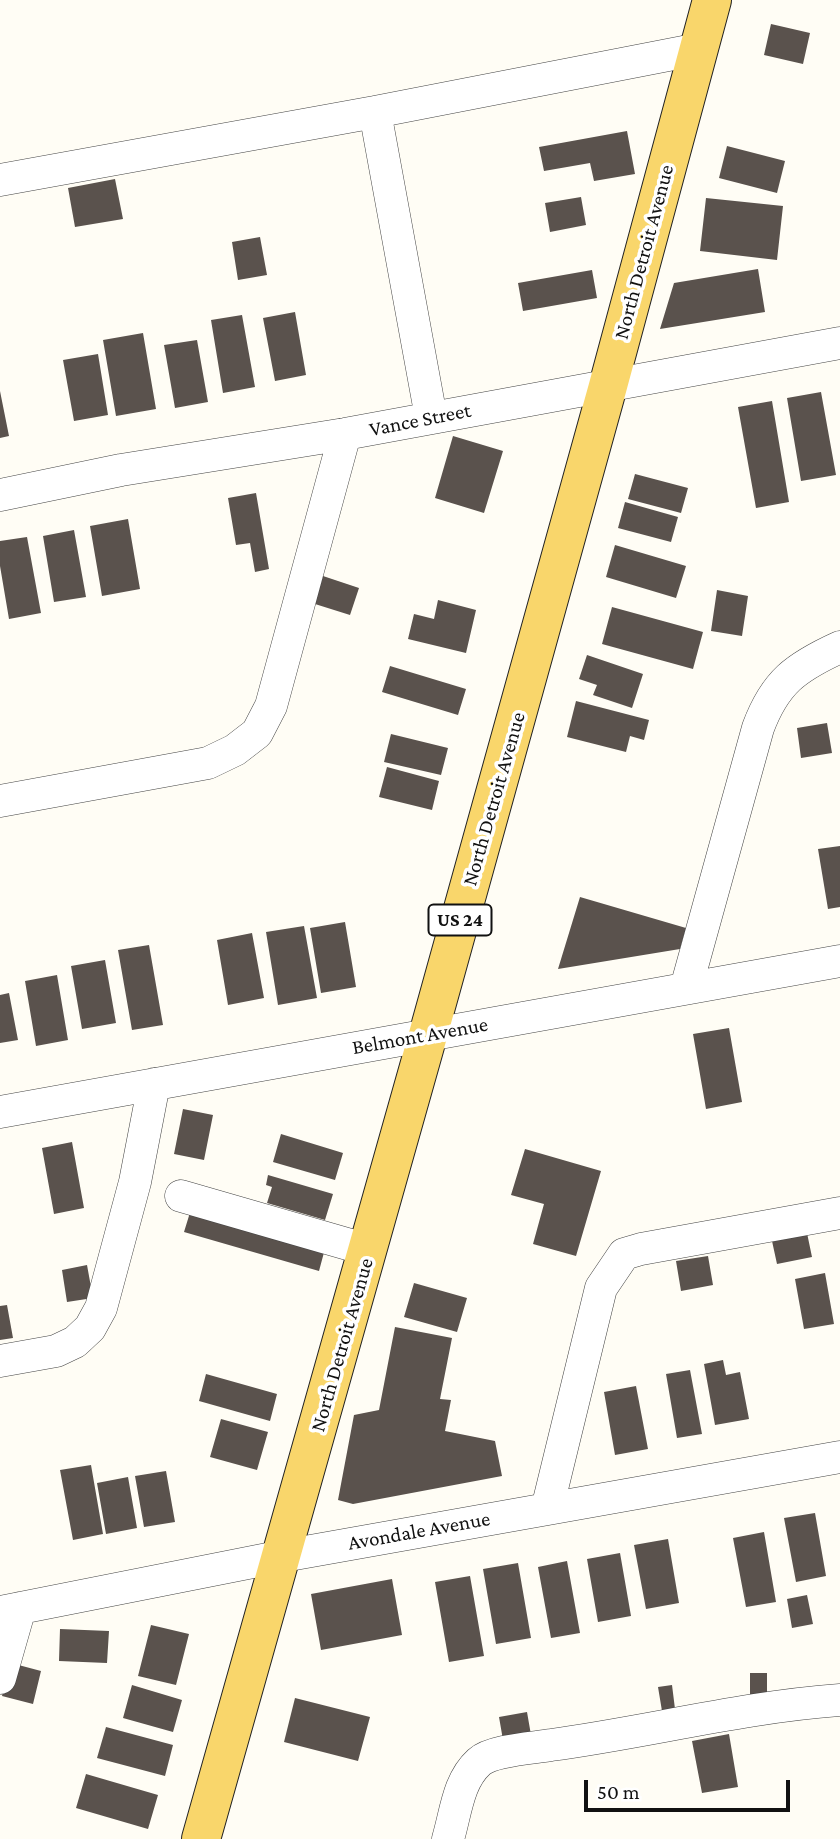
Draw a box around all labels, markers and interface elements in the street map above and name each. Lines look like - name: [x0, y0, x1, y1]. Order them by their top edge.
- street label: North Detroit Avenue: [609, 162, 679, 342]
- street label: Vance Street: [367, 398, 473, 442]
- street label: North Detroit Avenue: [457, 709, 531, 889]
- road number: US 24: [428, 904, 491, 936]
- street label: Belmont Avenue: [350, 1012, 490, 1060]
- street label: North Detroit Avenue: [305, 1255, 379, 1435]
- street label: Avondale Avenue: [346, 1506, 492, 1556]
- scale bar: [588, 1766, 794, 1810]
- text: 50 m: [597, 1780, 640, 1804]

